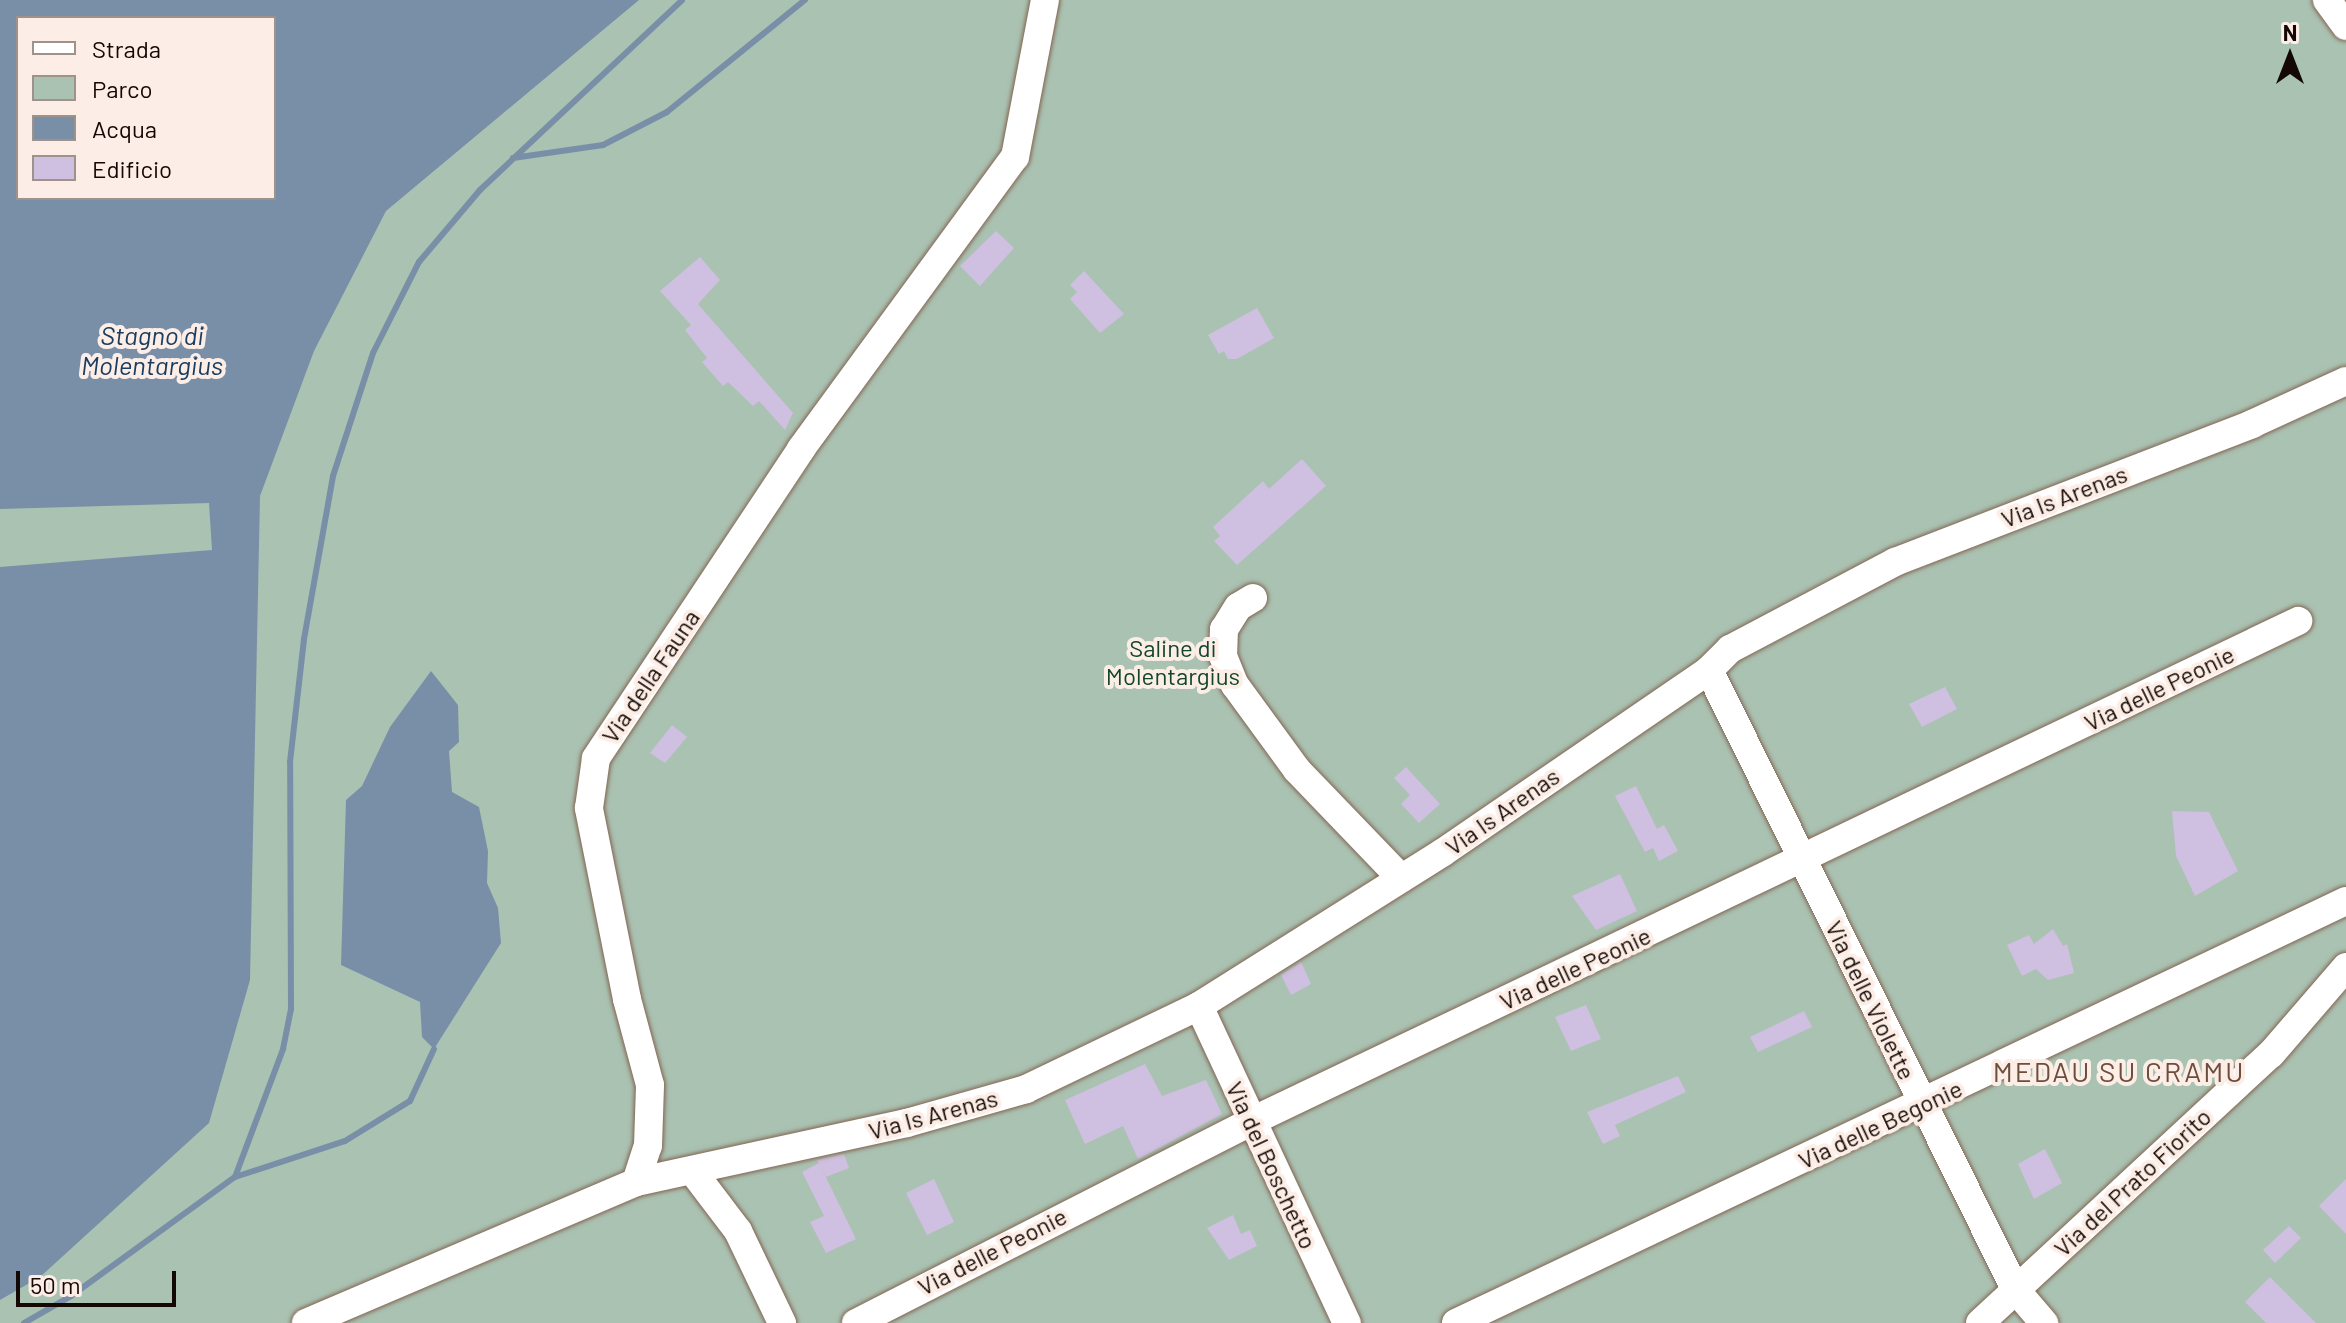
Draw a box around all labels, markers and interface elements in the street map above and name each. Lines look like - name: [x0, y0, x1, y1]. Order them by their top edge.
- legend: [16, 16, 276, 200]
- north arrow: [2250, 16, 2330, 96]
- text: N: [2283, 19, 2297, 45]
- text: Strada: [92, 34, 161, 63]
- text: Parco: [92, 74, 153, 103]
- text: Acqua: [92, 114, 157, 143]
- text: Edificio: [92, 154, 172, 183]
- water label: Stagno di Molentargius: [81, 319, 223, 380]
- street label: Via Is Arenas: [1997, 459, 2131, 533]
- street label: Via della Fauna: [595, 604, 705, 748]
- park label: Saline di Molentargius: [1106, 634, 1240, 690]
- street label: Via delle Peonie: [2079, 639, 2239, 737]
- street label: Via Is Arenas: [1439, 761, 1565, 861]
- street label: Via delle Violette: [1820, 916, 1922, 1084]
- street label: Via delle Peonie: [1495, 920, 1655, 1016]
- district label: MEDAU SU CRAMU: [1993, 1054, 2245, 1088]
- street label: Via delle Begonie: [1793, 1073, 1967, 1175]
- street label: Via del Boschetto: [1221, 1077, 1323, 1253]
- street label: Via Is Arenas: [865, 1083, 1001, 1145]
- street label: Via del Prato Fiorito: [2048, 1102, 2216, 1262]
- street label: Via delle Peonie: [913, 1201, 1071, 1301]
- scale bar: [20, 1255, 180, 1305]
- text: 50 m: [30, 1270, 81, 1299]

